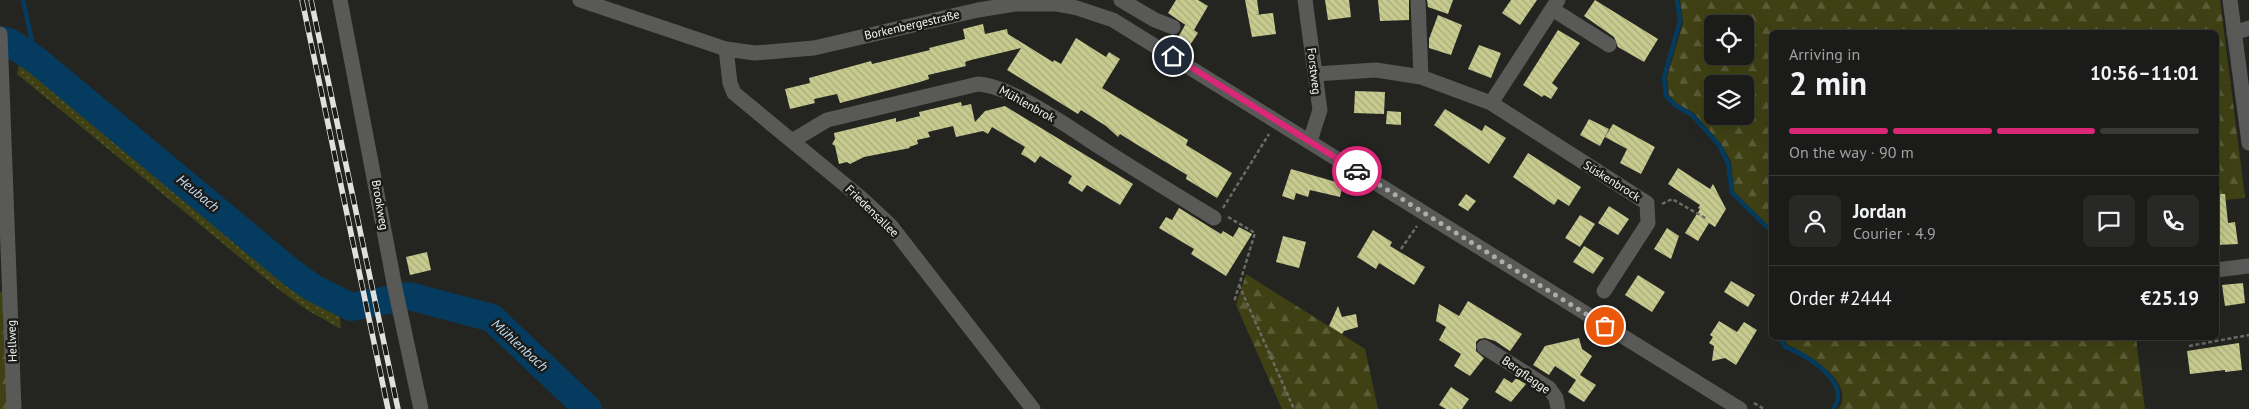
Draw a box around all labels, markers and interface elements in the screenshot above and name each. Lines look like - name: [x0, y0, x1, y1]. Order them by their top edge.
- street label: Borkenbergestraße: [863, 6, 961, 43]
- map controls: [1704, 15, 1754, 125]
- button: locate: [1704, 15, 1754, 65]
- pin: [1152, 35, 1194, 77]
- icon: home: [1159, 42, 1187, 70]
- text: Arriving in: [1789, 44, 1860, 64]
- street label: Forstweg: [1304, 47, 1325, 95]
- text: 10:56–11:01: [2090, 61, 2199, 85]
- text: 2 min: [1789, 62, 1867, 104]
- button: layers: [1704, 75, 1754, 125]
- street label: Mühlenbrok: [997, 82, 1058, 125]
- text: On the way · 90 m: [1789, 142, 1914, 162]
- courier: [1332, 146, 1382, 196]
- icon: car: [1343, 157, 1371, 185]
- street label: Süskenbrock: [1581, 157, 1644, 204]
- water label: Heubach: [173, 170, 223, 216]
- street label: Brookweg: [369, 179, 392, 231]
- street label: Friedensallee: [842, 181, 902, 240]
- button: person: [1789, 195, 1841, 247]
- button: chat: [2083, 195, 2135, 247]
- button: phone: [2147, 195, 2199, 247]
- text: Jordan: [1853, 199, 1906, 223]
- text: Courier · 4.9: [1853, 223, 1936, 243]
- text: Order #2444: [1789, 286, 1892, 310]
- text: €25.19: [2140, 286, 2199, 310]
- pin: [1584, 305, 1626, 347]
- icon: bag: [1591, 312, 1619, 340]
- water label: Mühlenbach: [488, 315, 552, 375]
- street label: Hellweg: [3, 320, 20, 362]
- street label: Bergflagge: [1499, 353, 1553, 397]

